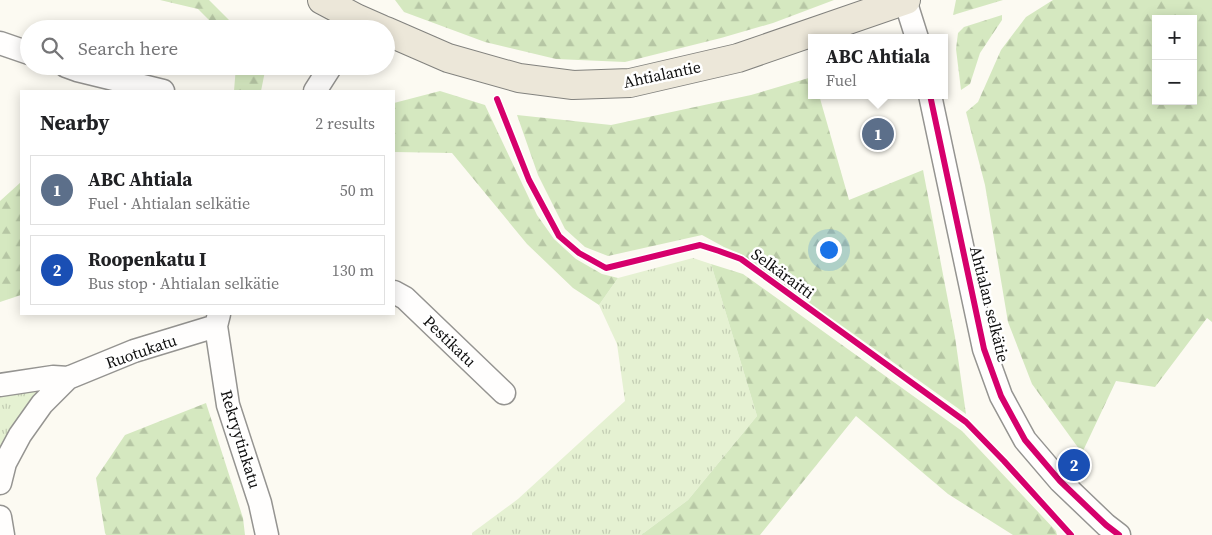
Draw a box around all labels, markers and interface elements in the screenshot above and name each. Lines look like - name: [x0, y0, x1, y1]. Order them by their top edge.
- map controls: [1152, 15, 1197, 105]
- button: +: [1152, 15, 1197, 60]
- search box: [20, 20, 395, 75]
- icon: search: [38, 34, 66, 62]
- popup: [808, 34, 948, 99]
- text: Search here: [78, 35, 178, 61]
- text: ABC Ahtiala: [826, 43, 930, 69]
- street label: Ahtialantie: [621, 55, 703, 93]
- button: −: [1152, 60, 1197, 105]
- text: Fuel: [826, 69, 857, 91]
- text: Nearby: [40, 108, 110, 137]
- text: 2 results: [315, 112, 375, 134]
- pin: 1: [862, 115, 894, 153]
- text: ABC Ahtiala: [88, 166, 192, 192]
- text: 1: [53, 179, 61, 201]
- text: 50 m: [340, 179, 374, 201]
- text: Fuel · Ahtialan selkätie: [88, 192, 250, 214]
- your location: [816, 237, 842, 263]
- street label: Selkäraitti: [747, 243, 819, 303]
- street label: Ahtialan selkätie: [965, 244, 1015, 364]
- text: Roopenkatu I: [88, 246, 206, 272]
- text: 2: [53, 259, 61, 281]
- text: 130 m: [332, 259, 374, 281]
- text: Bus stop · Ahtialan selkätie: [88, 272, 279, 294]
- street label: Pestikatu: [419, 310, 481, 372]
- street label: Ruotukatu: [102, 329, 180, 373]
- street label: Rekryytinkatu: [216, 387, 266, 491]
- pin: 2: [1058, 446, 1090, 484]

